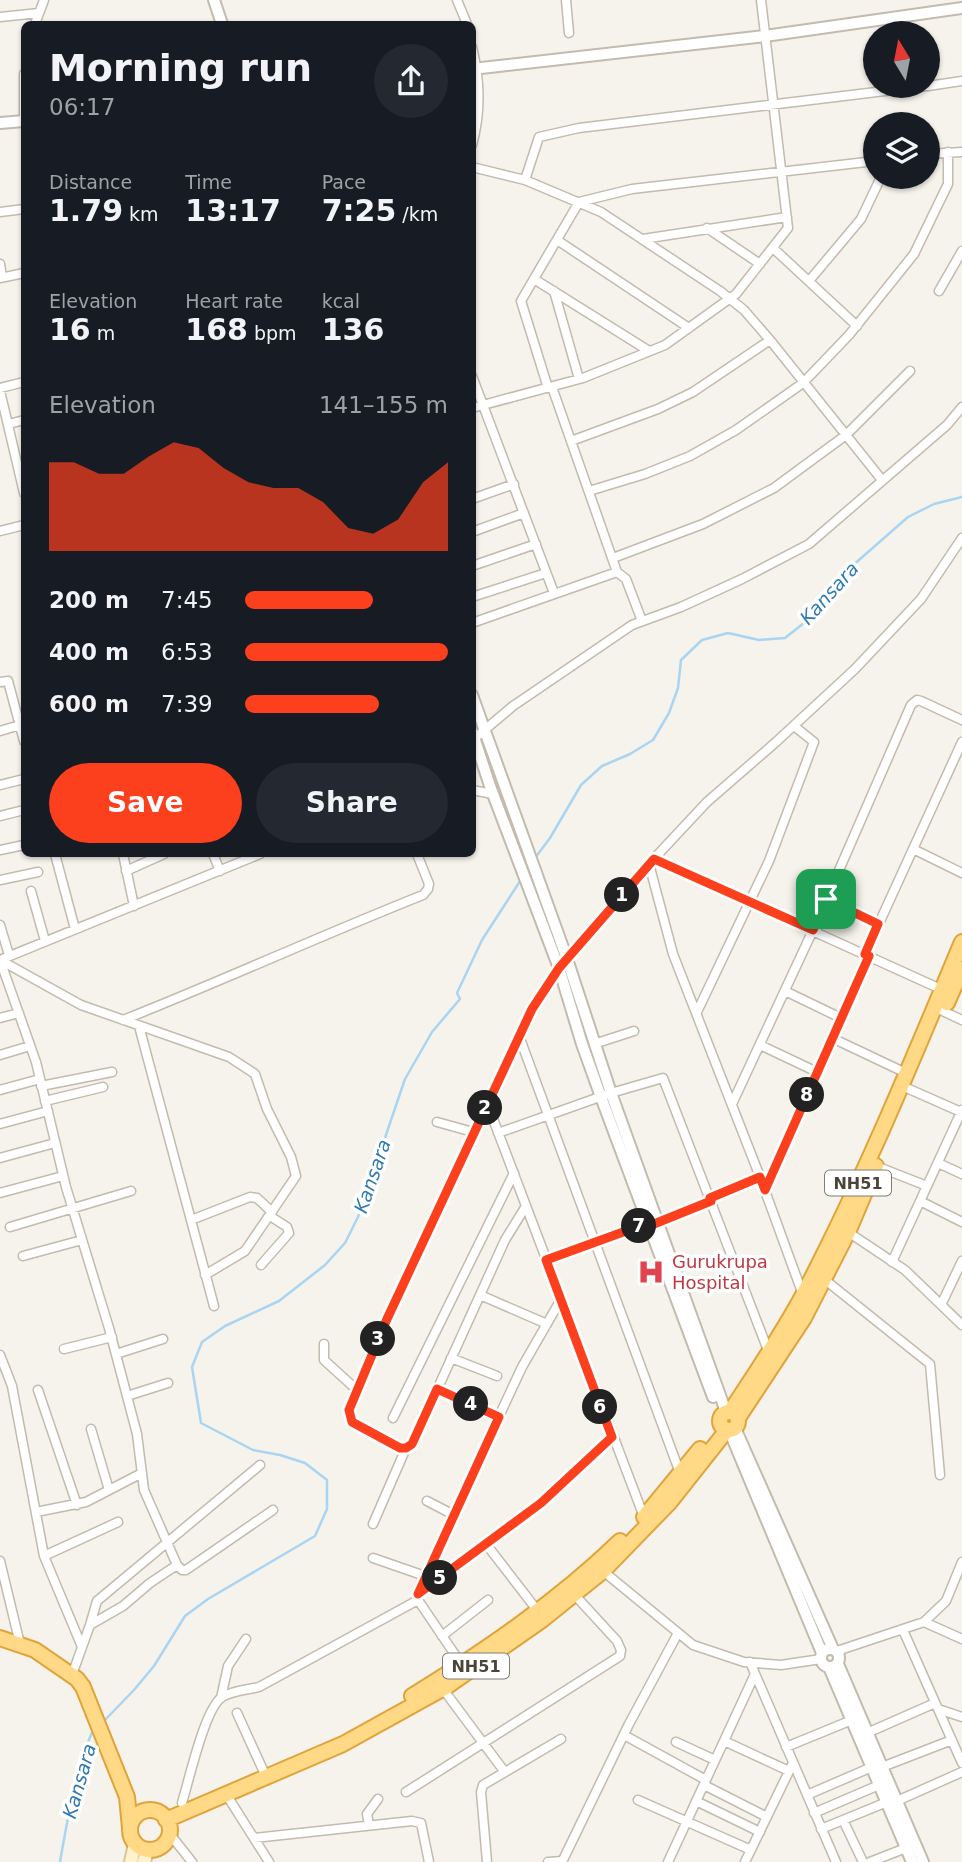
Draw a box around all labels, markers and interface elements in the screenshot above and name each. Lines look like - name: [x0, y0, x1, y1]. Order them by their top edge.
- north arrow: [863, 21, 940, 98]
- map controls: [863, 21, 940, 189]
- button: share: [374, 44, 448, 118]
- text: Morning run: [49, 46, 312, 90]
- text: 06:17: [49, 94, 115, 120]
- button: layers: [863, 112, 940, 189]
- text: Distance: [49, 171, 132, 193]
- text: Time: [185, 171, 232, 193]
- text: Pace: [322, 171, 366, 193]
- text: 1.79: [49, 193, 123, 228]
- text: 13:17: [185, 193, 281, 228]
- text: 7:25: [322, 193, 396, 228]
- text: km: [123, 203, 159, 225]
- text: /km: [396, 203, 438, 225]
- text: Elevation: [49, 290, 137, 312]
- text: Heart rate: [185, 290, 283, 312]
- text: kcal: [322, 290, 360, 312]
- text: 16: [49, 312, 91, 347]
- text: 168: [185, 312, 248, 347]
- text: 136: [322, 312, 384, 347]
- text: m: [91, 322, 115, 344]
- text: bpm: [248, 322, 297, 344]
- text: Elevation: [49, 392, 156, 418]
- text: 141–155 m: [319, 392, 448, 418]
- water label: Kansara: [795, 557, 863, 629]
- text: 200 m: [49, 587, 129, 613]
- text: 7:45: [161, 587, 213, 613]
- text: 400 m: [49, 639, 129, 665]
- text: 6:53: [161, 639, 213, 665]
- text: 600 m: [49, 691, 129, 717]
- text: 7:39: [161, 691, 213, 717]
- button: Save: [49, 763, 242, 843]
- button: Share: [256, 763, 448, 843]
- pin: [796, 869, 856, 929]
- pin: 1: [604, 878, 640, 912]
- icon: arrive: [807, 880, 845, 918]
- text: 1: [615, 883, 628, 905]
- pin: 8: [790, 1078, 824, 1112]
- text: 8: [800, 1083, 813, 1105]
- pin: 2: [468, 1090, 503, 1126]
- text: 2: [478, 1096, 491, 1118]
- water label: Kansara: [349, 1136, 395, 1216]
- road number: NH51: [825, 1170, 891, 1196]
- pin: 7: [622, 1208, 656, 1244]
- text: 7: [632, 1214, 645, 1236]
- place label: Gurukrupa Hospital: [672, 1251, 768, 1293]
- hospital icon: Gurukrupa Hospital: [636, 1257, 666, 1287]
- pin: 3: [360, 1322, 396, 1356]
- text: 3: [371, 1327, 384, 1349]
- pin: 4: [454, 1386, 489, 1422]
- pin: 6: [582, 1390, 618, 1424]
- text: 4: [464, 1392, 477, 1414]
- text: 6: [593, 1395, 606, 1417]
- pin: 5: [422, 1560, 458, 1596]
- text: 5: [433, 1566, 446, 1588]
- road number: NH51: [443, 1654, 509, 1678]
- water label: Kansara: [58, 1741, 100, 1821]

